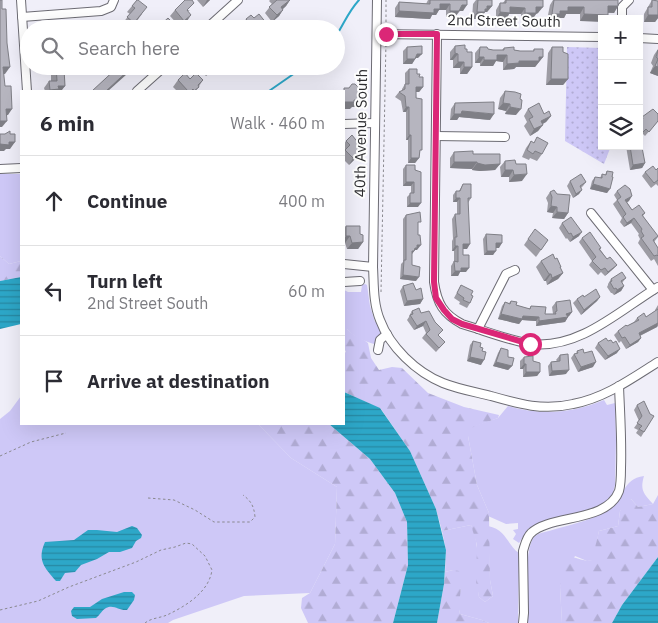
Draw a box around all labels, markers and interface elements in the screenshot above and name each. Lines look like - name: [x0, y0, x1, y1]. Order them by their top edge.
- street label: 2nd Street South: [447, 10, 561, 31]
- map controls: [598, 15, 643, 150]
- button: +: [598, 15, 643, 60]
- search box: [20, 20, 345, 75]
- route end: [375, 23, 398, 46]
- icon: search: [38, 34, 66, 62]
- text: Search here: [78, 36, 180, 60]
- button: −: [598, 60, 643, 105]
- street label: 40th Avenue South: [350, 69, 371, 197]
- button: layers: [598, 105, 643, 150]
- text: 6 min: [40, 109, 95, 137]
- text: Walk · 460 m: [230, 113, 325, 133]
- icon: ahead: [40, 187, 68, 215]
- text: Continue: [87, 189, 167, 213]
- text: 400 m: [278, 191, 325, 211]
- text: Turn left: [87, 269, 163, 293]
- icon: left: [40, 277, 68, 305]
- text: 60 m: [288, 281, 325, 301]
- text: 2nd Street South: [87, 293, 208, 313]
- route start: [519, 333, 542, 356]
- icon: arrive: [40, 367, 68, 395]
- text: Arrive at destination: [87, 369, 270, 393]

